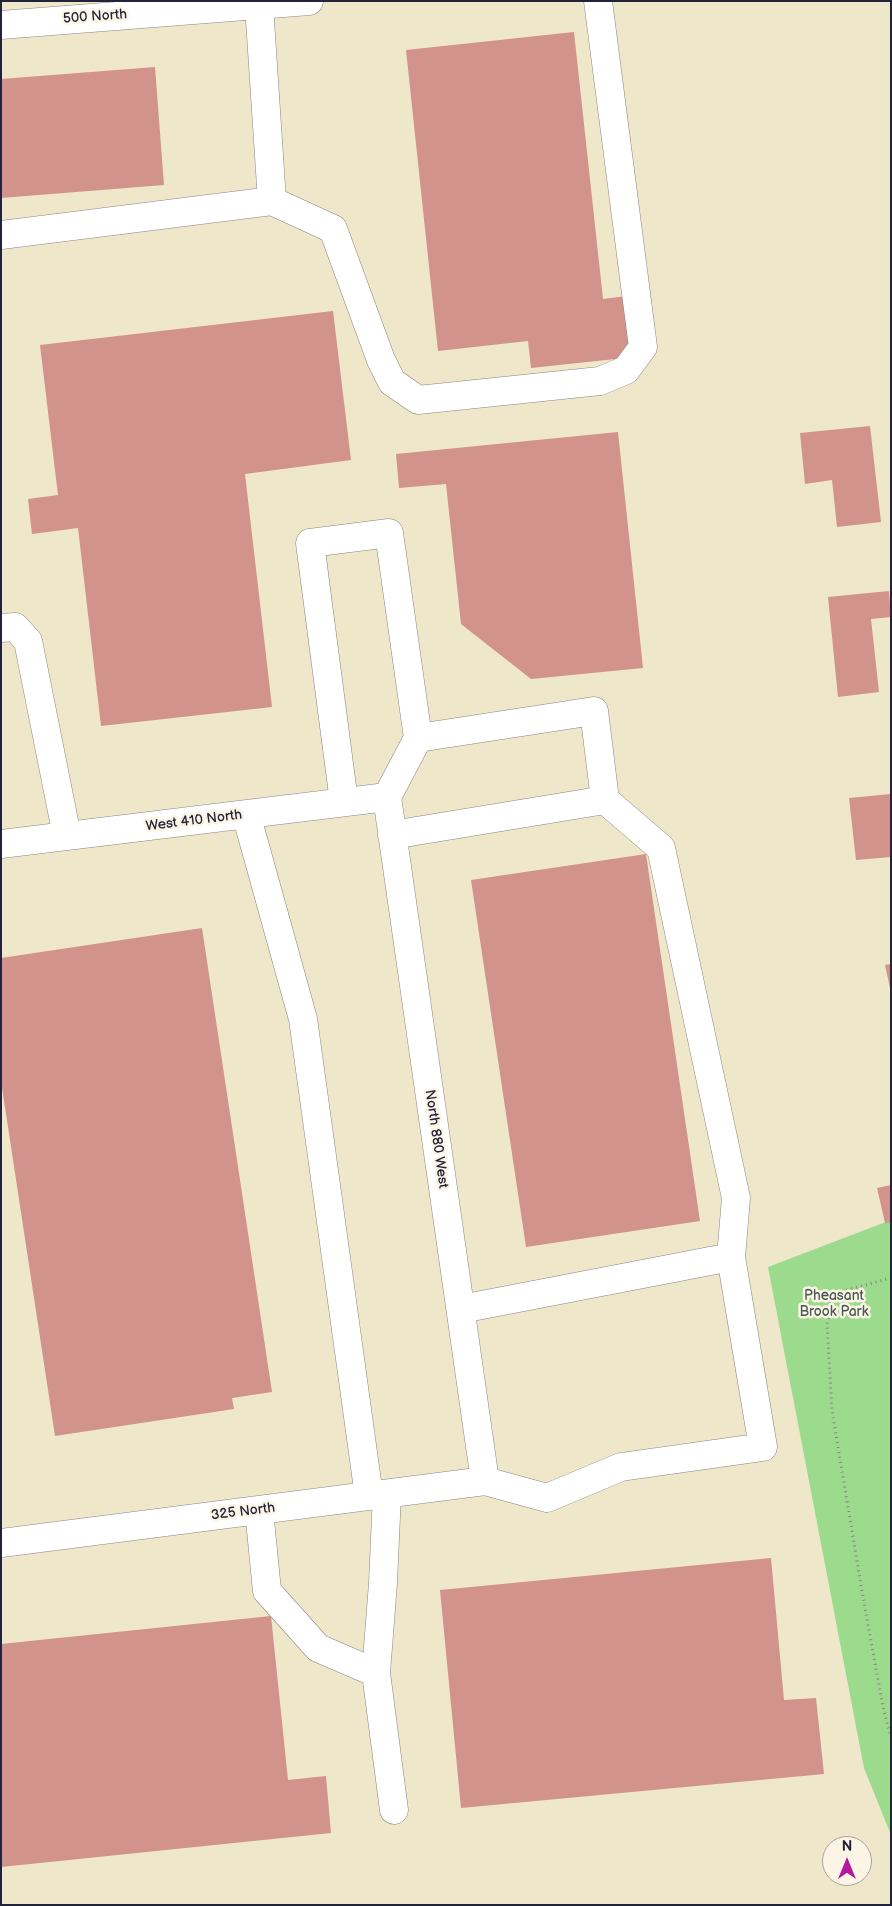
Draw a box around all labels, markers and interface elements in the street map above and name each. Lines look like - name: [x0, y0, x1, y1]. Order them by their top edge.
- street label: 500 North: [62, 6, 128, 28]
- street label: West 410 North: [145, 807, 243, 835]
- street label: North 880 West: [421, 1089, 451, 1189]
- park label: Pheasant Brook Park: [800, 1288, 868, 1320]
- street label: 325 North: [210, 1500, 276, 1524]
- north arrow: [822, 1836, 872, 1886]
- text: N: [842, 1838, 852, 1855]

